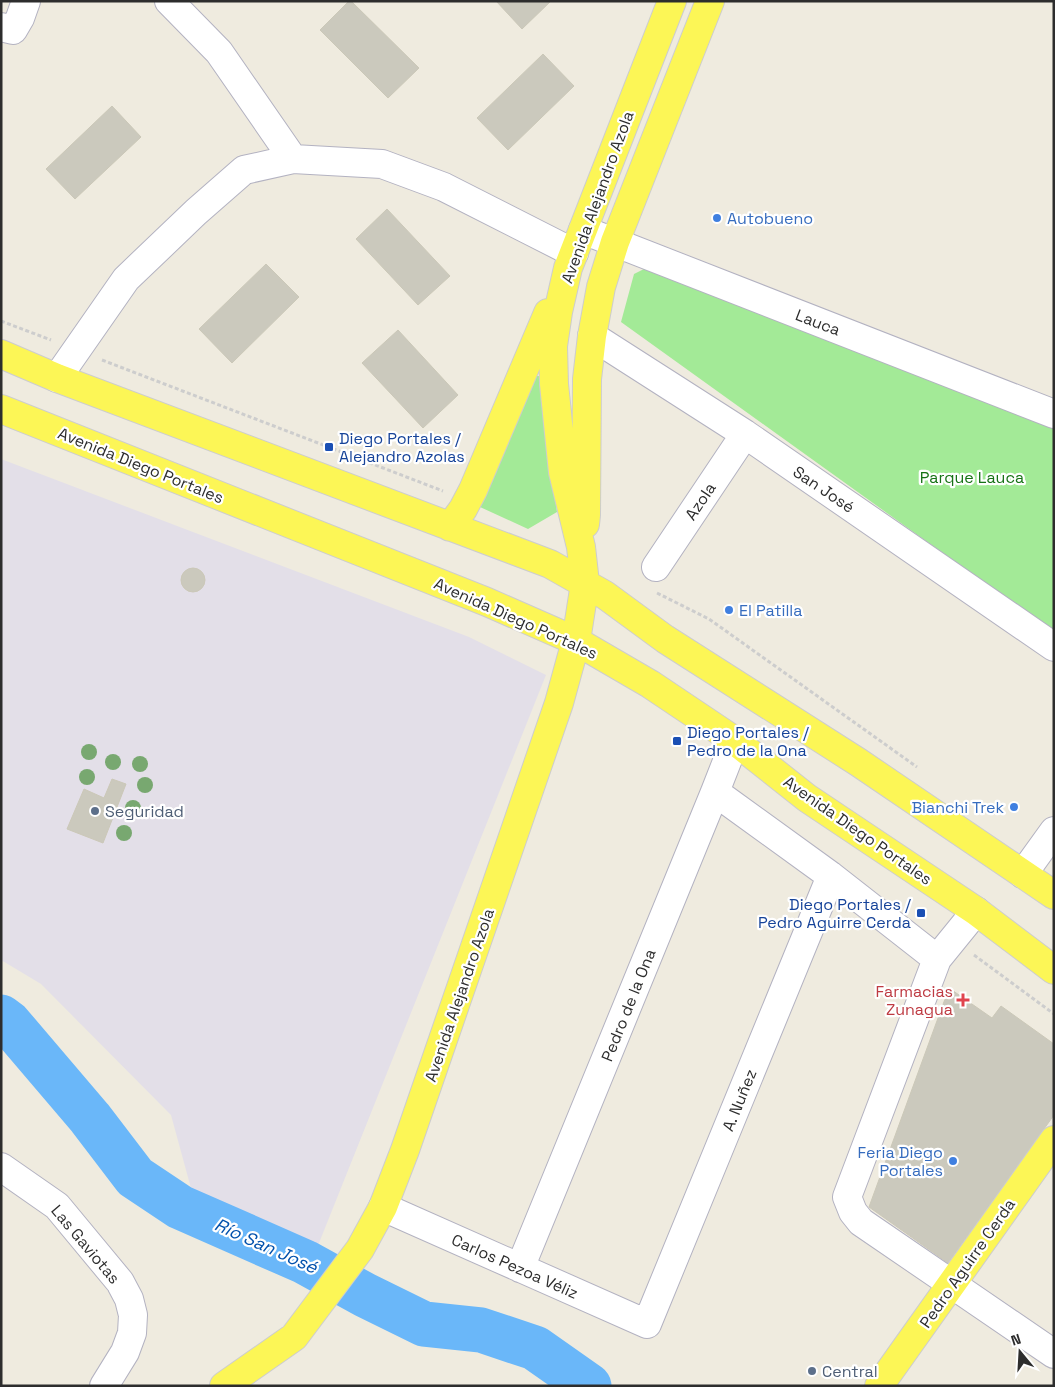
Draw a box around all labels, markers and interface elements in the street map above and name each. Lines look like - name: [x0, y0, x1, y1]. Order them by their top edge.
- street label: Avenida Alejandro Azola: [556, 108, 638, 286]
- place label: Autobueno: [727, 208, 813, 229]
- marker: Autobueno: [711, 212, 723, 224]
- street label: Lauca: [792, 304, 843, 341]
- street label: Avenida Diego Portales: [55, 423, 227, 508]
- place label: Diego Portales / Alejandro Azolas: [339, 428, 465, 467]
- marker: Diego Portales / Alejandro Azolas: [323, 441, 335, 453]
- street label: San José: [789, 461, 859, 518]
- park label: Parque Lauca: [920, 467, 1024, 488]
- street label: Azola: [680, 478, 721, 524]
- street label: Avenida Diego Portales: [431, 573, 601, 664]
- place label: El Patilla: [739, 600, 803, 621]
- marker: El Patilla: [723, 604, 735, 616]
- place label: Diego Portales / Pedro de la Ona: [687, 722, 809, 761]
- marker: Diego Portales / Pedro de la Ona: [671, 735, 683, 747]
- street label: Avenida Diego Portales: [779, 771, 936, 890]
- place label: Bianchi Trek: [911, 797, 1004, 818]
- place label: Seguridad: [105, 801, 184, 822]
- marker: Bianchi Trek: [1008, 801, 1020, 813]
- marker: Seguridad: [89, 805, 101, 817]
- place label: Diego Portales / Pedro Aguirre Cerda: [758, 894, 911, 933]
- street label: Avenida Alejandro Azola: [420, 906, 499, 1085]
- marker: Diego Portales / Pedro Aguirre Cerda: [915, 907, 927, 919]
- street label: Pedro de la Ona: [596, 946, 661, 1065]
- place label: Farmacias Zunagua: [875, 981, 953, 1020]
- marker: Farmacias Zunagua: [957, 994, 969, 1006]
- street label: A. Nuñez: [717, 1066, 761, 1134]
- place label: Feria Diego Portales: [858, 1142, 943, 1181]
- marker: Feria Diego Portales: [947, 1155, 959, 1167]
- street label: Pedro Aguirre Cerda: [915, 1195, 1020, 1332]
- street label: Las Gaviotas: [46, 1201, 125, 1288]
- water label: Río San José: [211, 1213, 322, 1279]
- street label: Carlos Pezoa Véliz: [448, 1229, 581, 1304]
- north arrow: [995, 1327, 1045, 1377]
- text: N: [1009, 1330, 1023, 1350]
- place label: Central: [822, 1361, 878, 1382]
- marker: Central: [806, 1365, 818, 1377]

